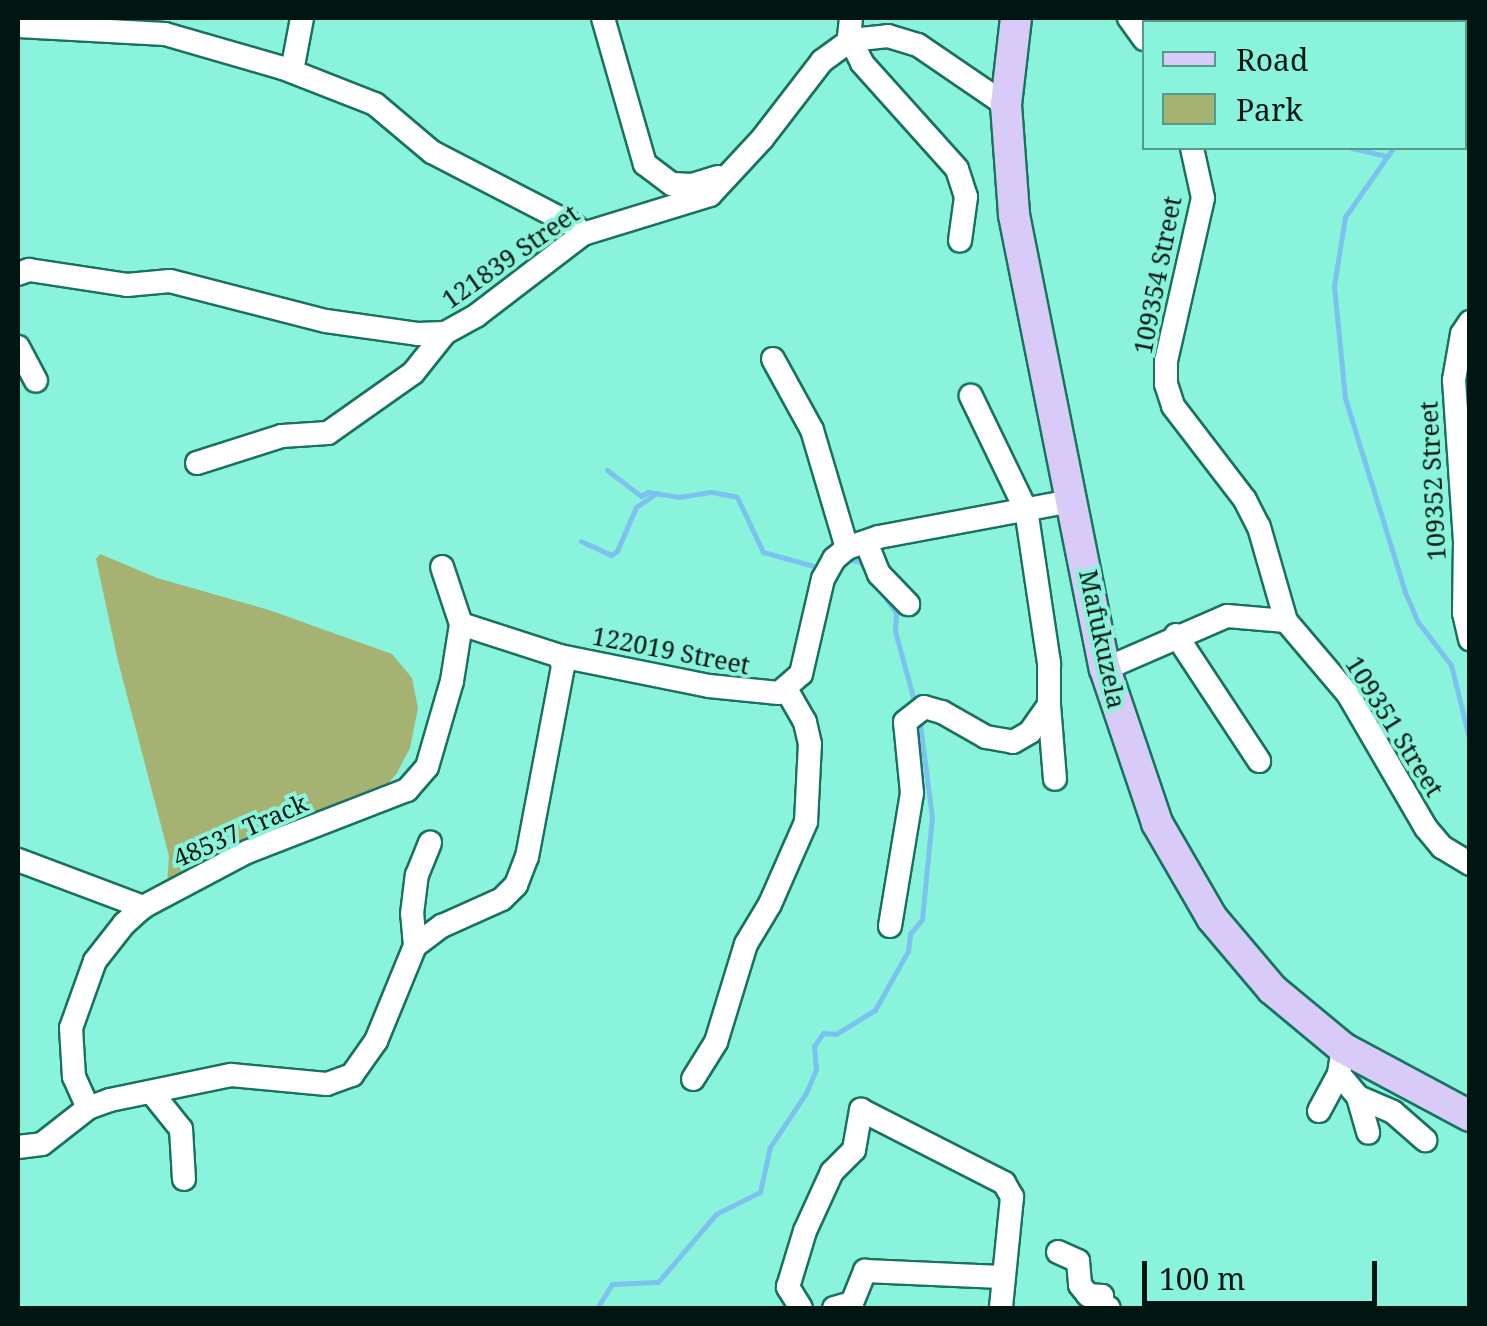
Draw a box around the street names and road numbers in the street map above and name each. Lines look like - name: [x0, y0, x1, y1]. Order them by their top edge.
- street label: 109354 Street: [1127, 194, 1187, 356]
- street label: 121839 Street: [436, 198, 584, 314]
- street label: 109352 Street: [1413, 400, 1451, 562]
- street label: Mafukuzela: [1074, 567, 1132, 711]
- street label: 122019 Street: [590, 620, 752, 680]
- street label: 109351 Street: [1340, 650, 1450, 802]
- street label: 48537 Track: [168, 787, 312, 873]

